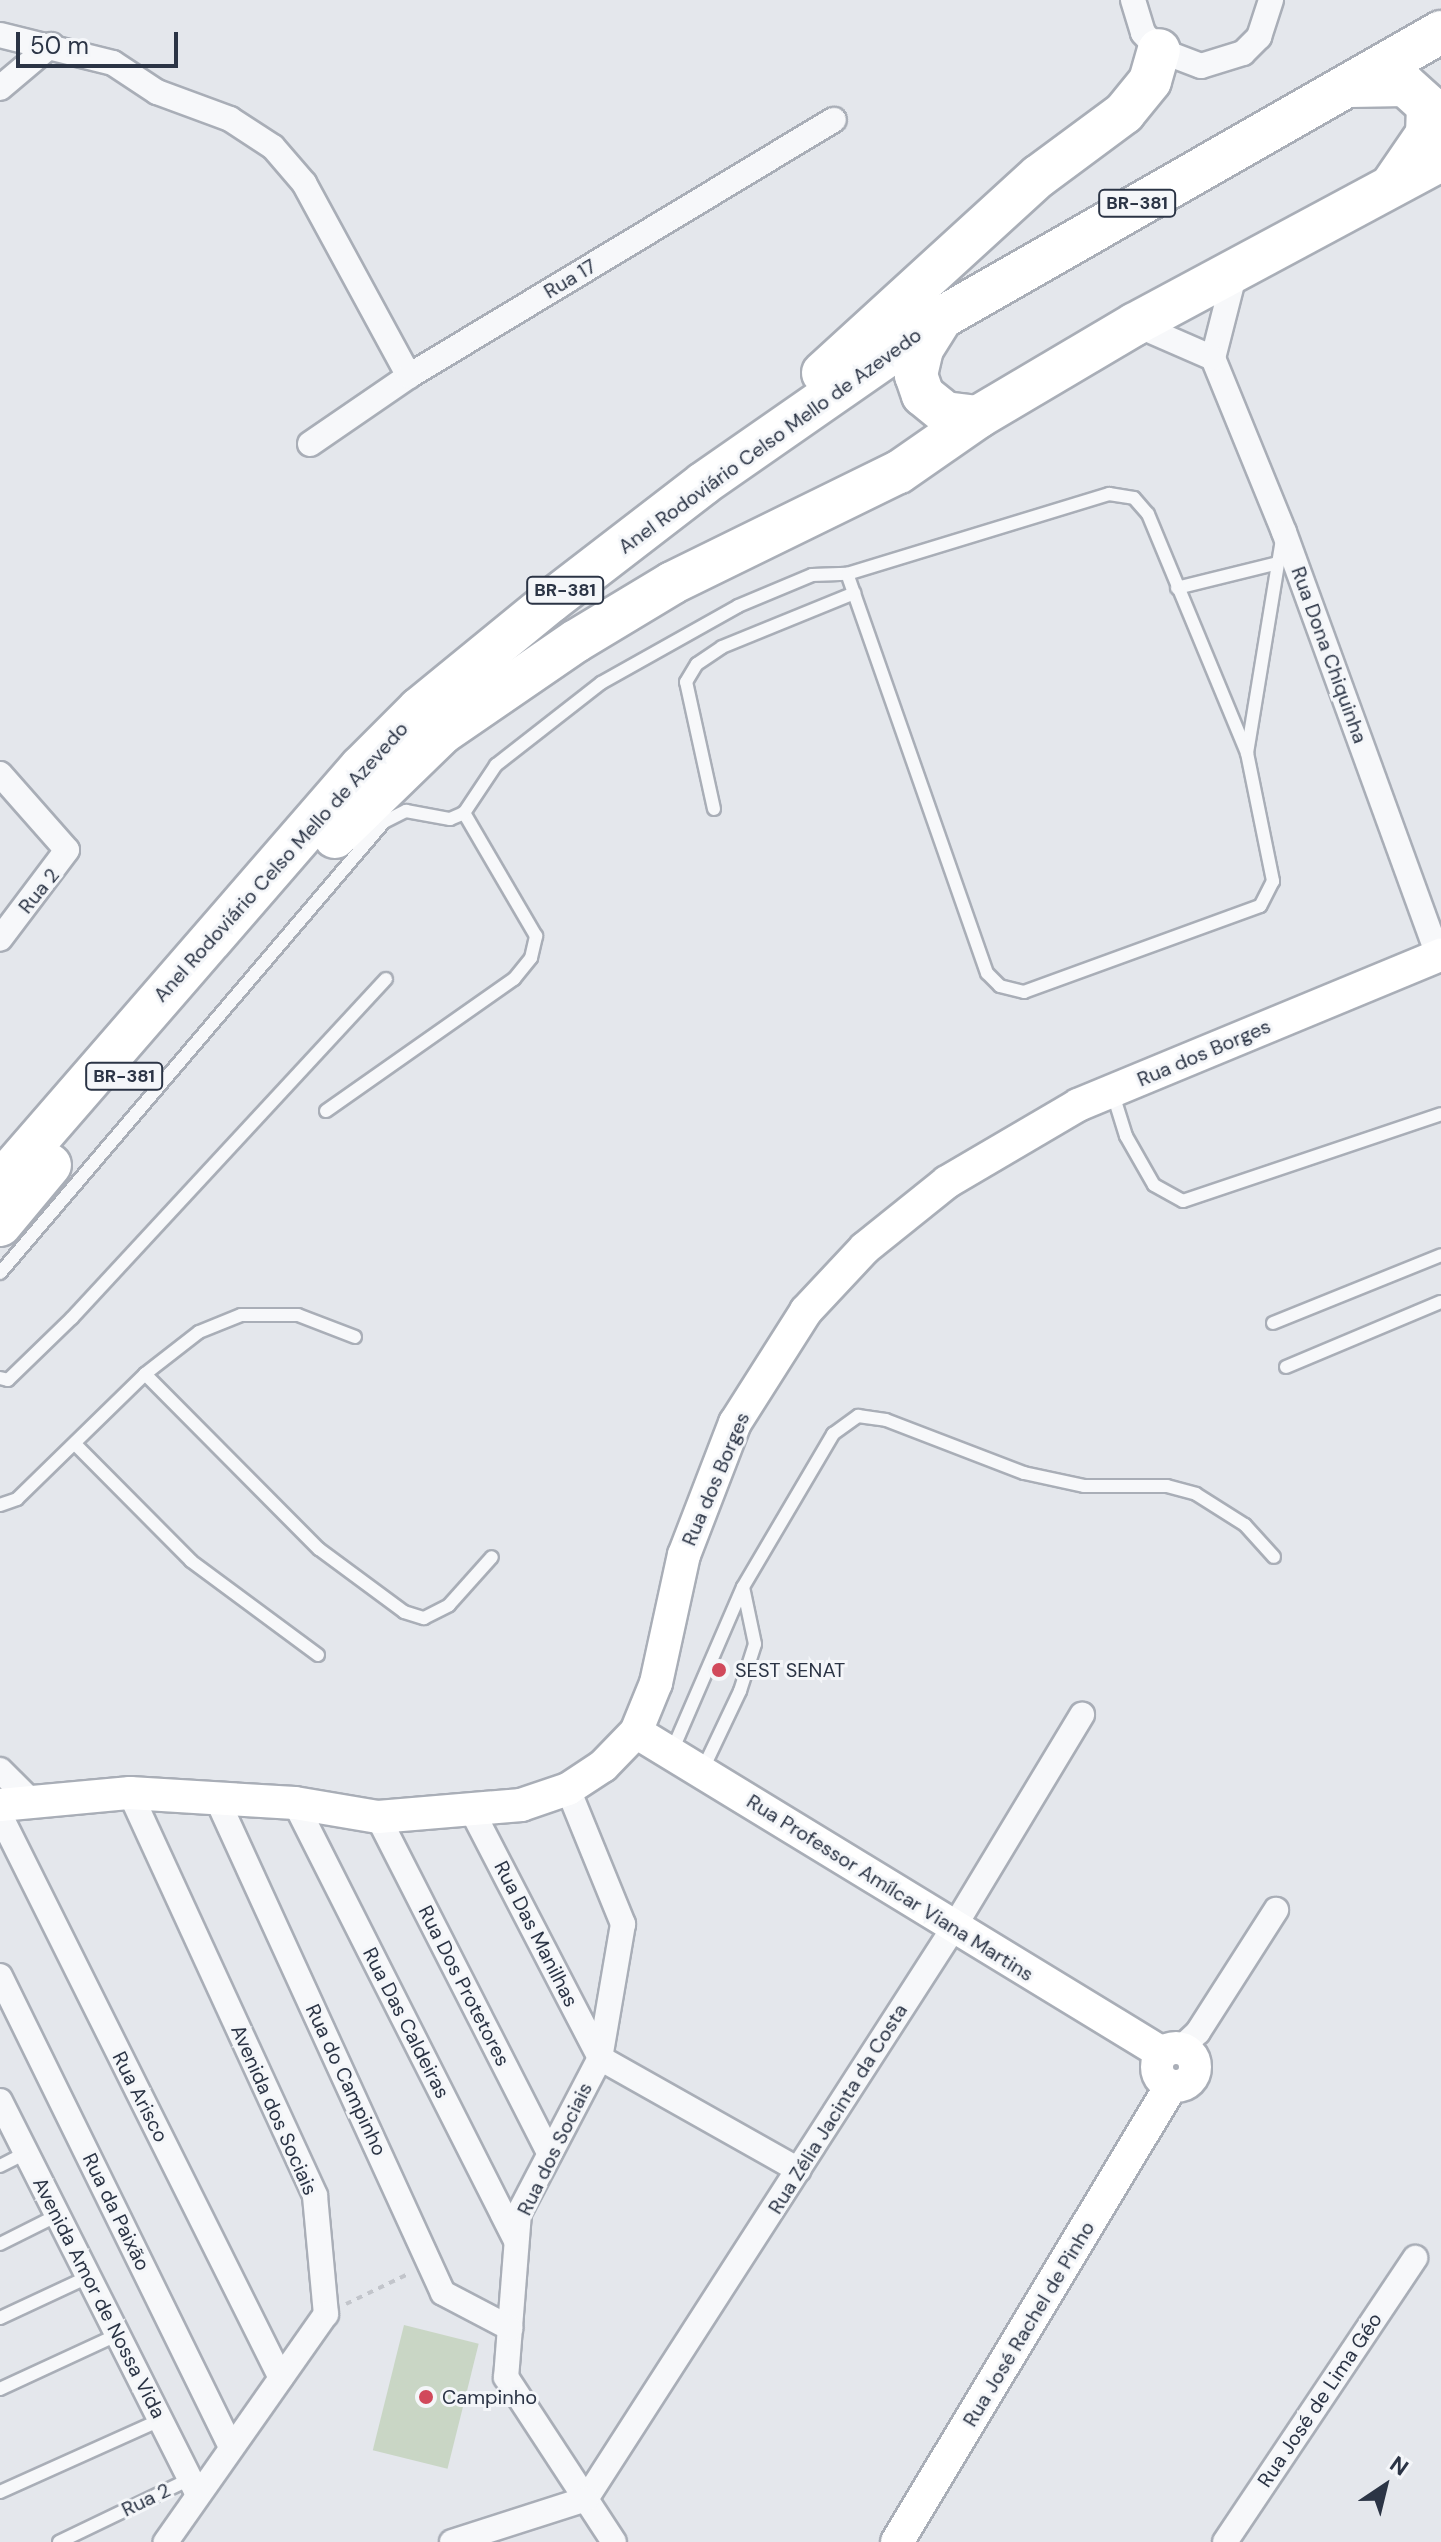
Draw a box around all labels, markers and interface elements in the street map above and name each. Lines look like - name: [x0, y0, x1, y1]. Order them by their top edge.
- scale bar: [20, 16, 182, 66]
- text: 50 m: [30, 30, 89, 61]
- road number: BR-381: [1097, 189, 1177, 217]
- street label: Rua 17: [540, 254, 600, 304]
- street label: Anel Rodoviário Celso Mello de Azevedo: [614, 323, 926, 559]
- street label: Rua Dona Chiquinha: [1286, 563, 1372, 747]
- road number: BR-381: [525, 576, 605, 604]
- street label: Anel Rodoviário Celso Mello de Azevedo: [149, 717, 413, 1007]
- street label: Rua 2: [14, 864, 64, 918]
- street label: Rua dos Borges: [1134, 1014, 1274, 1092]
- road number: BR-381: [84, 1062, 164, 1090]
- street label: Rua dos Borges: [677, 1409, 755, 1549]
- place label: SEST SENAT: [735, 1658, 845, 1682]
- marker: SEST SENAT: [710, 1661, 728, 1679]
- street label: Rua Professor Amílcar Viana Martins: [742, 1789, 1038, 1987]
- street label: Rua Das Manilhas: [489, 1857, 583, 2011]
- street label: Rua Dos Protetores: [413, 1902, 515, 2070]
- street label: Rua Das Caldeiras: [358, 1943, 454, 2103]
- street label: Rua do Campinho: [300, 2000, 392, 2160]
- street label: Rua Zélia Jacinta da Costa: [763, 2000, 913, 2218]
- street label: Avenida dos Sociais: [226, 2021, 322, 2199]
- street label: Rua Arisco: [107, 2048, 173, 2146]
- street label: Rua dos Sociais: [512, 2079, 598, 2219]
- street label: Rua da Paixão: [77, 2149, 155, 2275]
- street label: Avenida Amor de Nossa Vida: [28, 2174, 170, 2422]
- street label: Rua José Rachel de Pinho: [958, 2217, 1100, 2431]
- street label: Rua José de Lima Géo: [1253, 2308, 1387, 2492]
- place label: Campinho: [442, 2385, 537, 2409]
- marker: Campinho: [417, 2388, 435, 2406]
- north arrow: [1345, 2446, 1425, 2526]
- text: N: [1384, 2449, 1414, 2482]
- street label: Rua 2: [118, 2478, 174, 2522]

